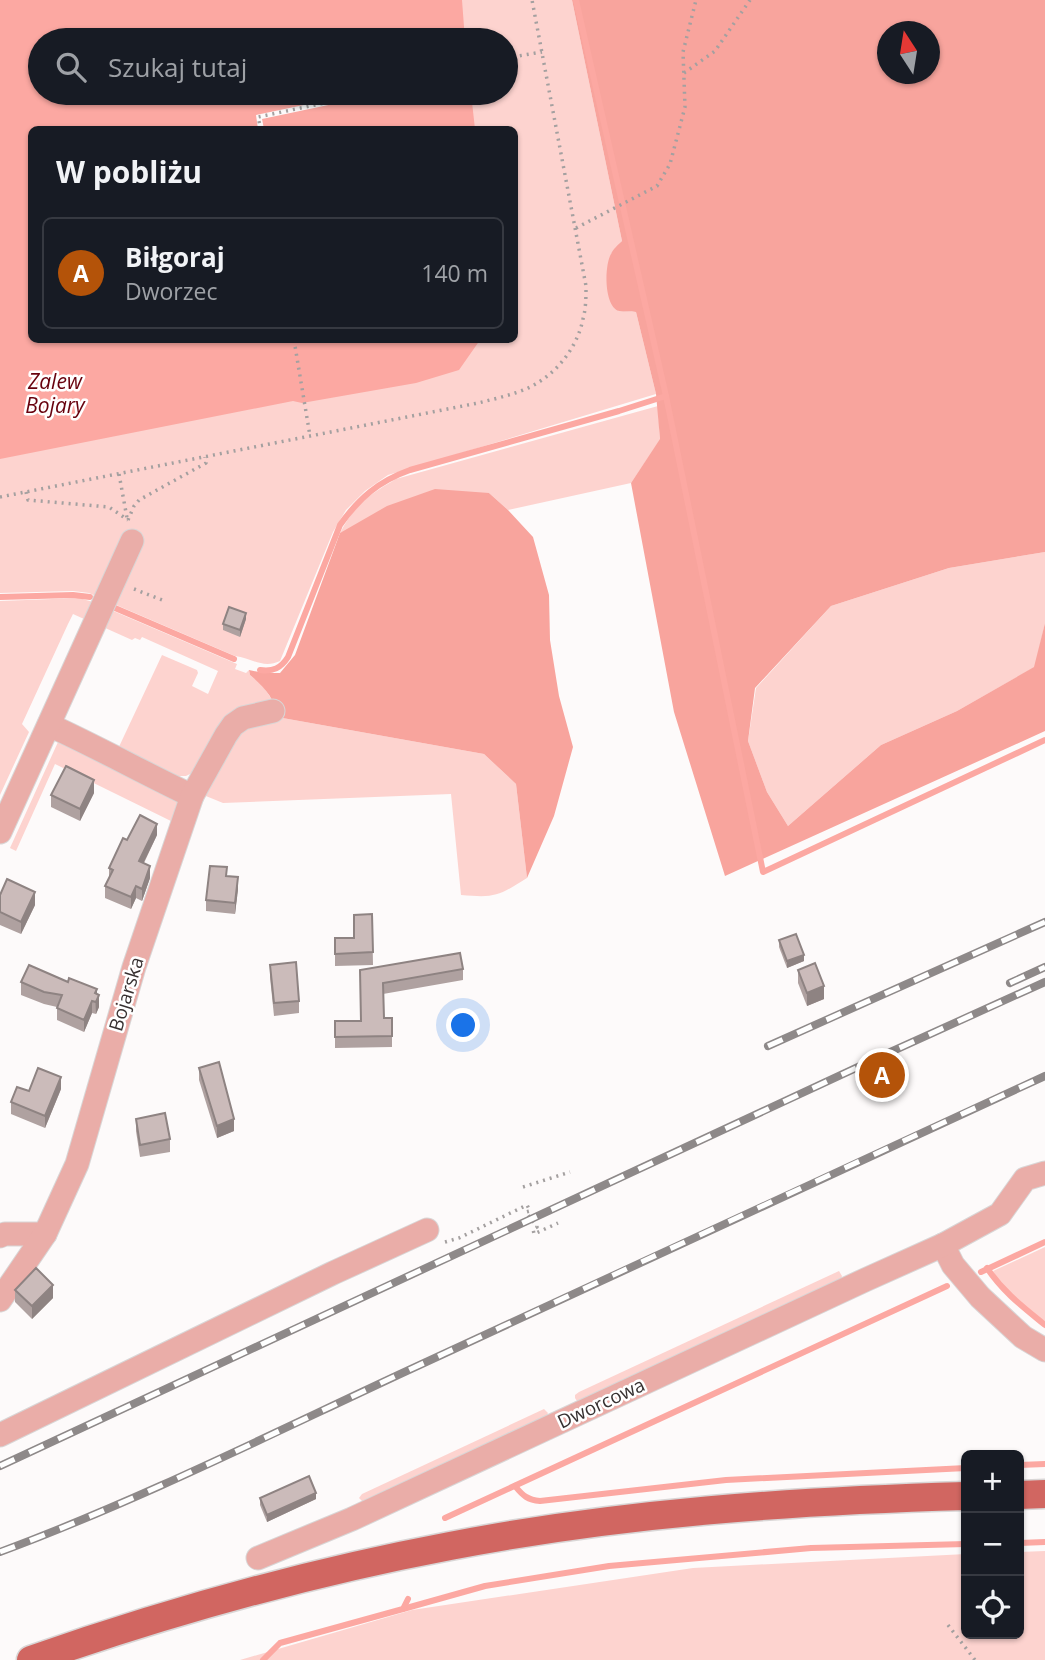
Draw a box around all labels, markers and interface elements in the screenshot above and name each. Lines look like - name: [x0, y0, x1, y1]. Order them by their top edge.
- north arrow: [877, 21, 940, 84]
- search box: [28, 28, 518, 105]
- icon: search: [52, 48, 90, 86]
- text: Szukaj tutaj: [108, 49, 247, 85]
- text: W pobliżu: [56, 151, 202, 192]
- text: Biłgoraj: [125, 239, 225, 275]
- text: A: [73, 257, 89, 289]
- text: 140 m: [421, 257, 488, 289]
- text: Dworzec: [125, 275, 217, 307]
- water label: Zalew Bojary: [25, 367, 86, 419]
- street label: Bojarska: [102, 954, 150, 1034]
- your location: [446, 1008, 480, 1042]
- pin: A: [859, 1049, 905, 1101]
- street label: Dworcowa: [553, 1371, 649, 1435]
- map controls: [961, 1450, 1024, 1639]
- button: +: [961, 1450, 1024, 1513]
- button: −: [961, 1513, 1024, 1576]
- button: locate: [961, 1576, 1024, 1639]

